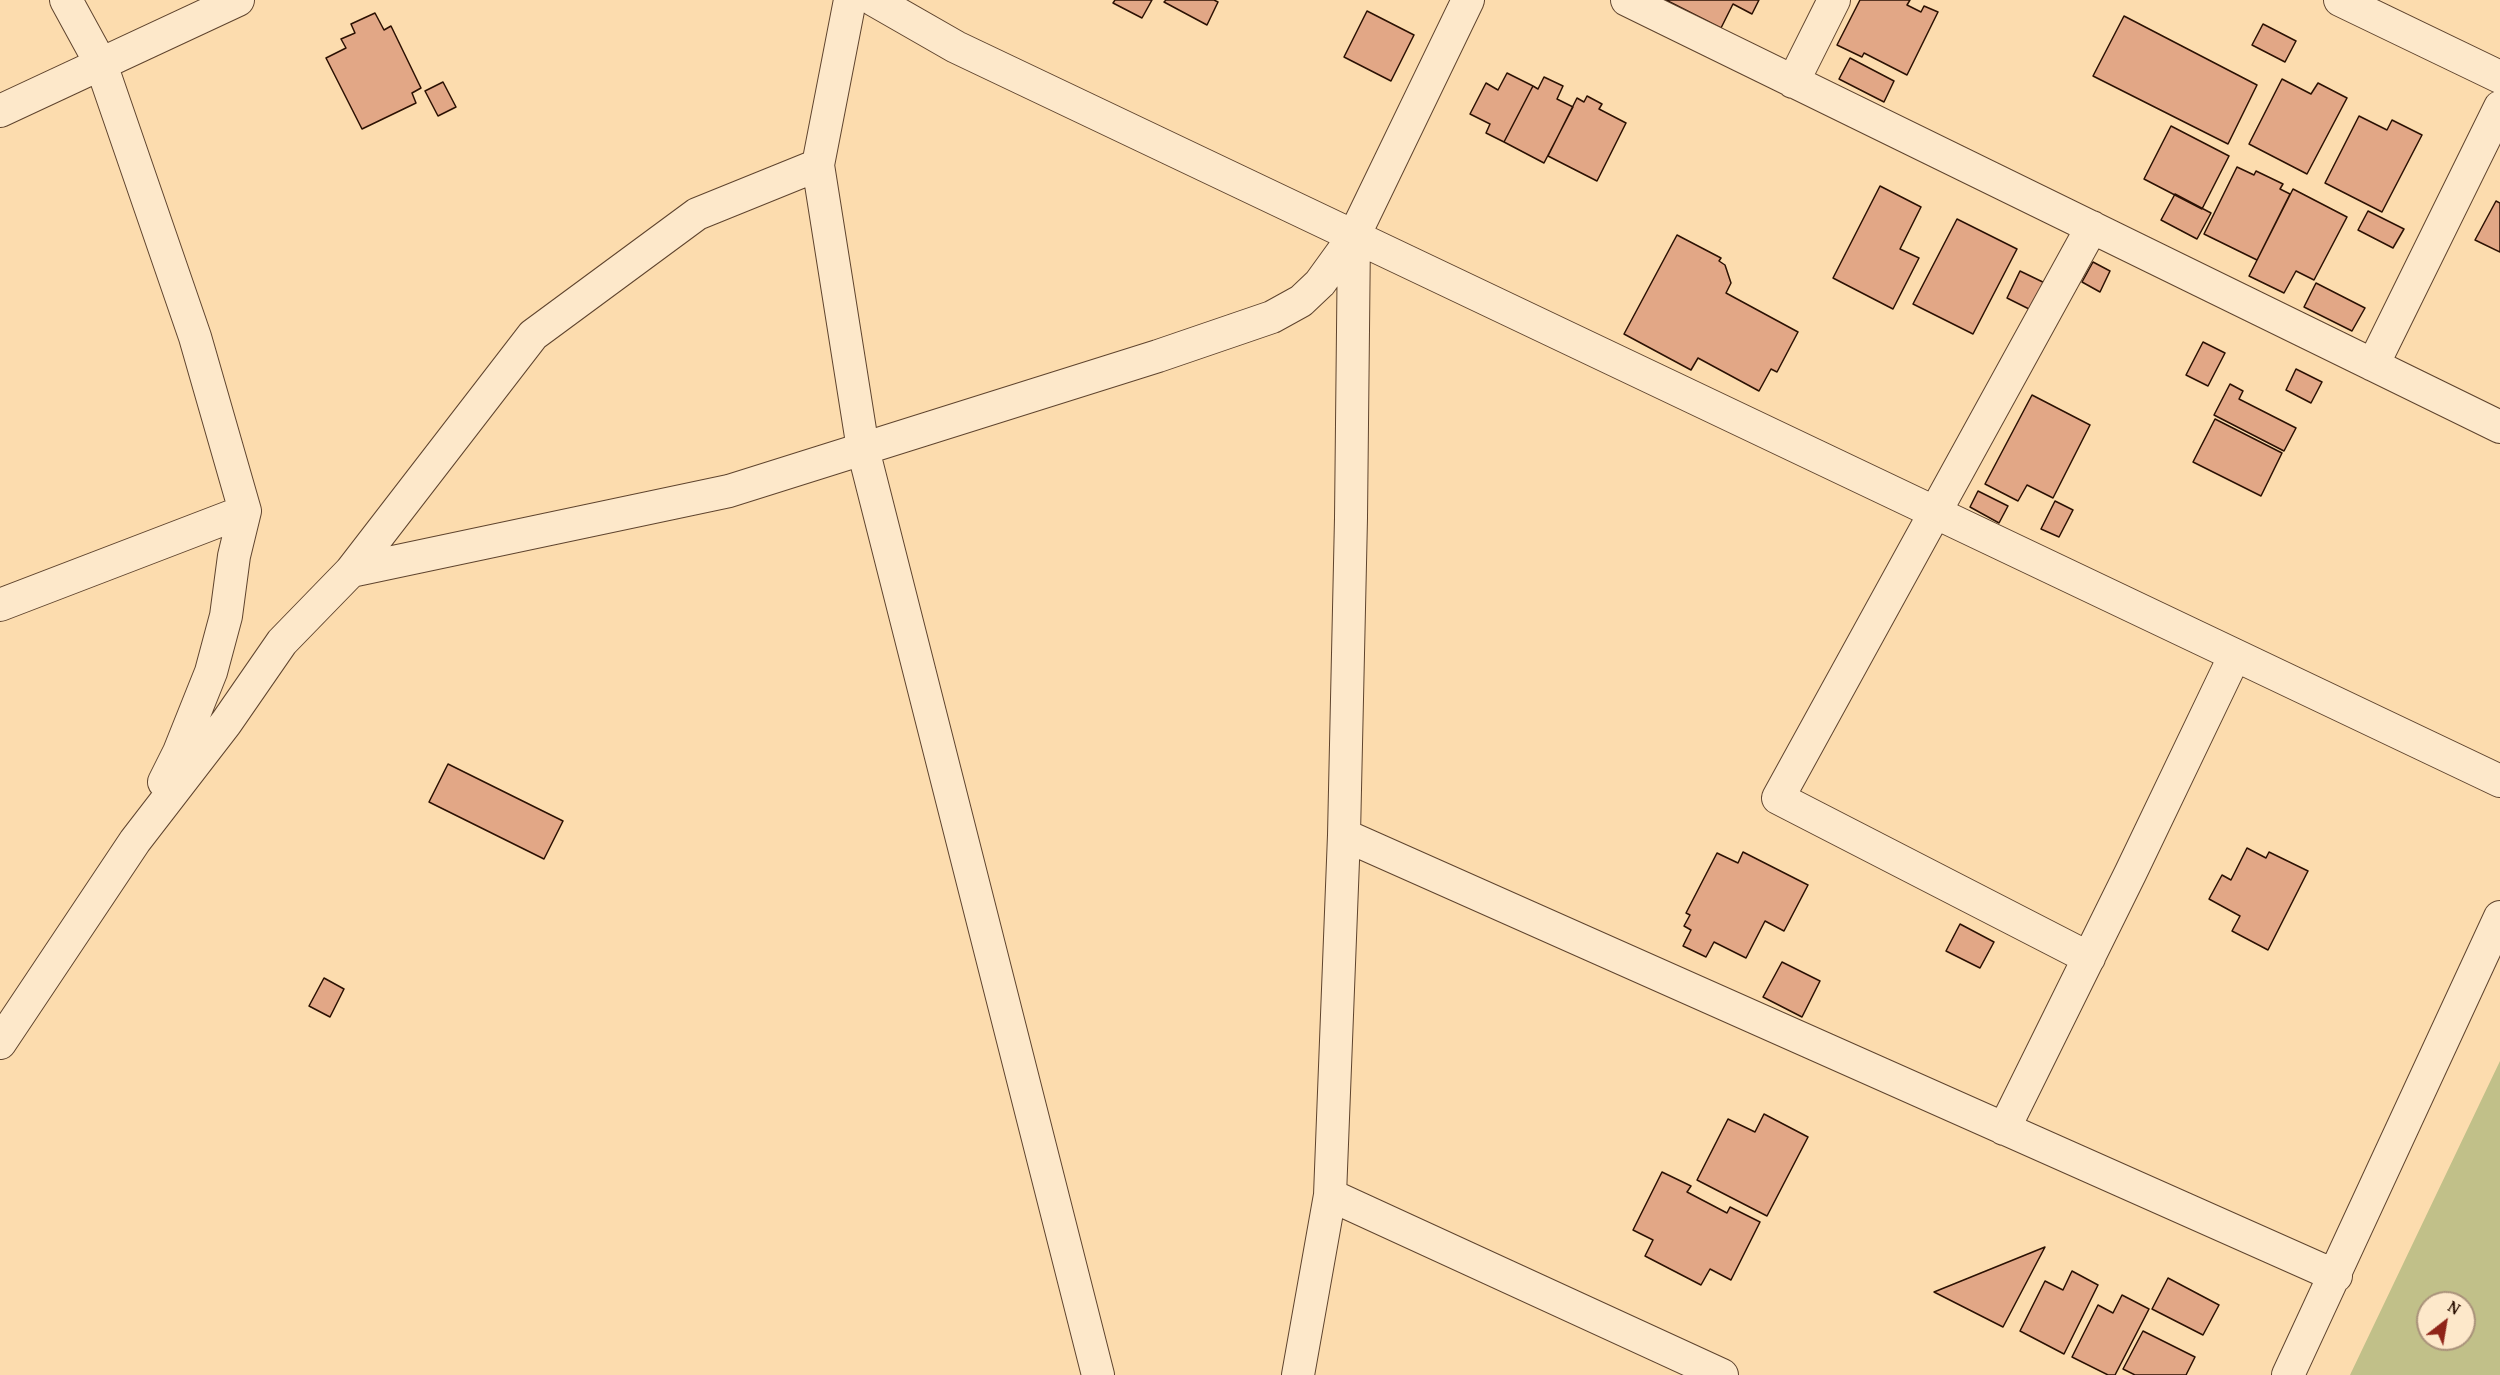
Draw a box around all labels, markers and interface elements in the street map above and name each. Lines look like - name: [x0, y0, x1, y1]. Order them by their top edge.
- north arrow: [2416, 1291, 2476, 1351]
- text: N: [2443, 1294, 2465, 1320]

